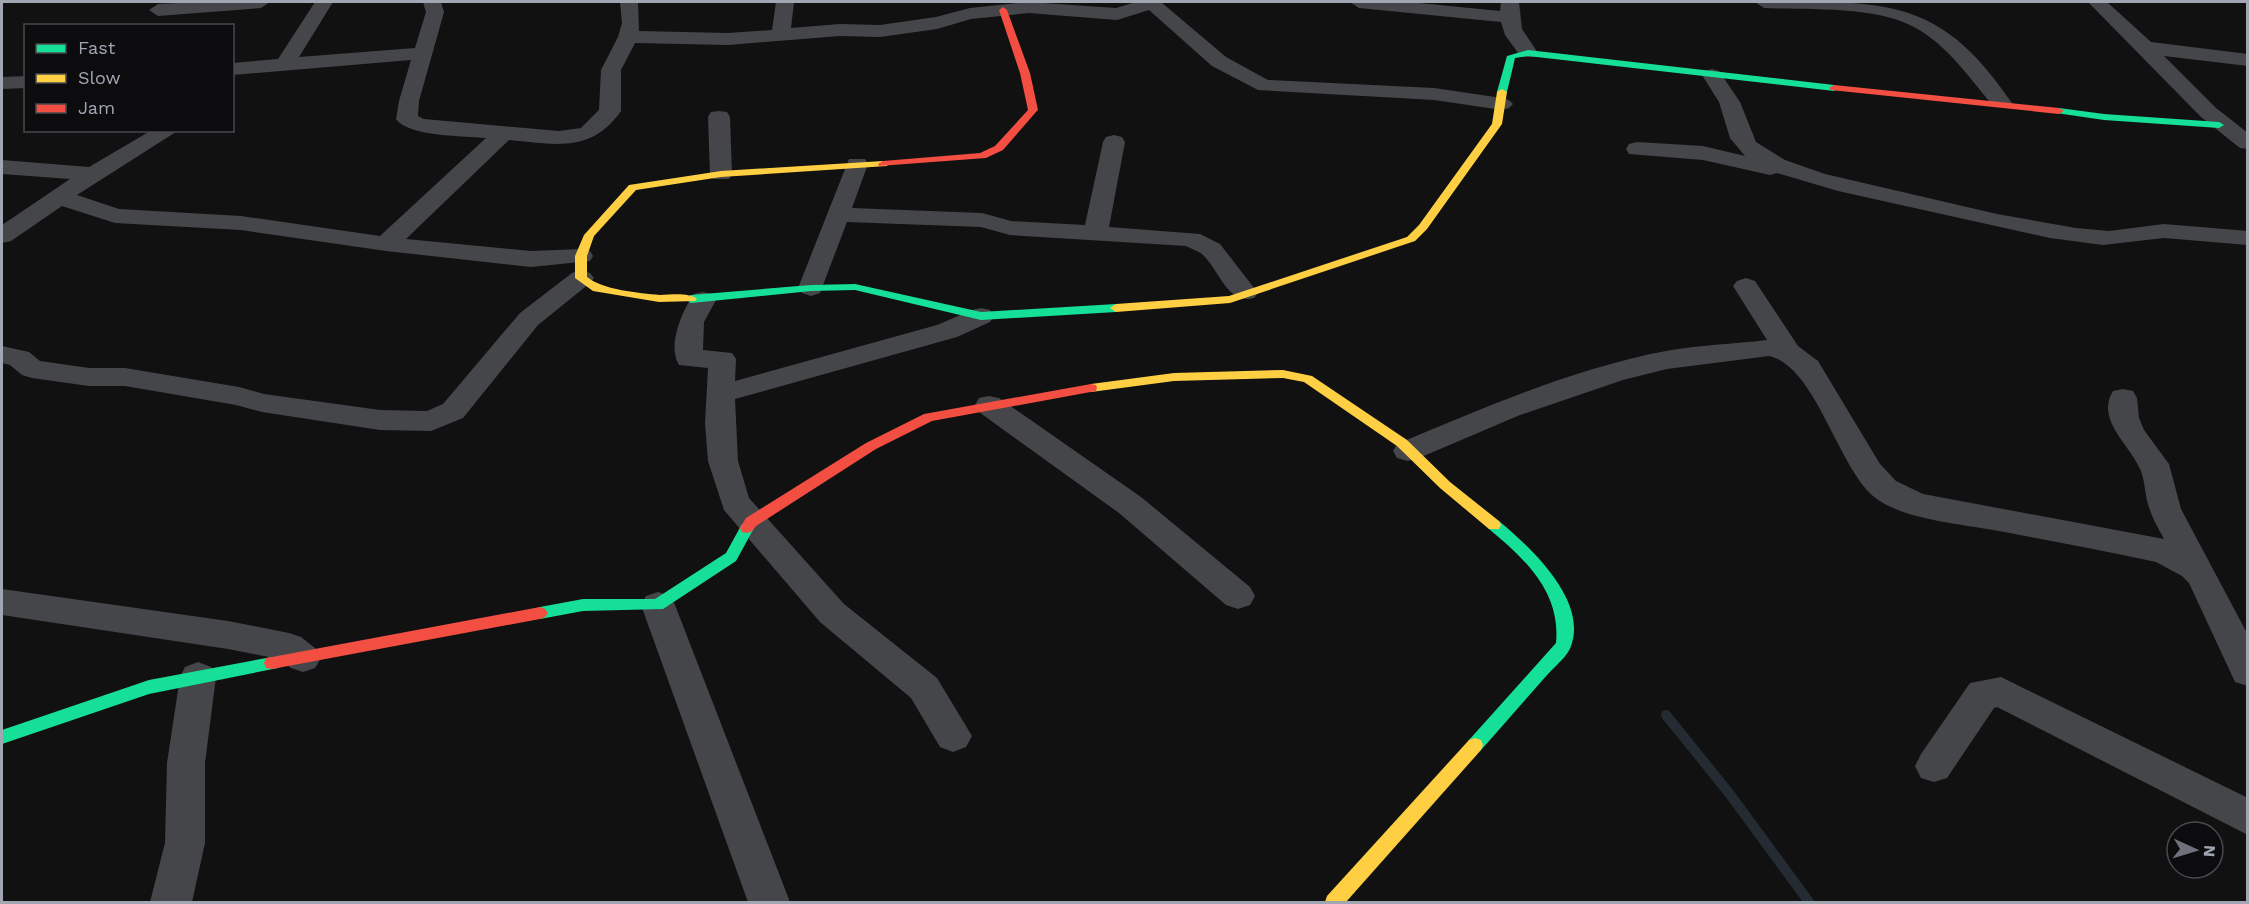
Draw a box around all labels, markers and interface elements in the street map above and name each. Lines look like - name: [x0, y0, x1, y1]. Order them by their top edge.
- legend: [24, 24, 234, 132]
- text: Fast: [78, 37, 116, 58]
- text: Slow: [78, 67, 121, 88]
- text: Jam: [78, 97, 115, 118]
- north arrow: [2165, 820, 2225, 880]
- text: N: [2200, 844, 2219, 858]

